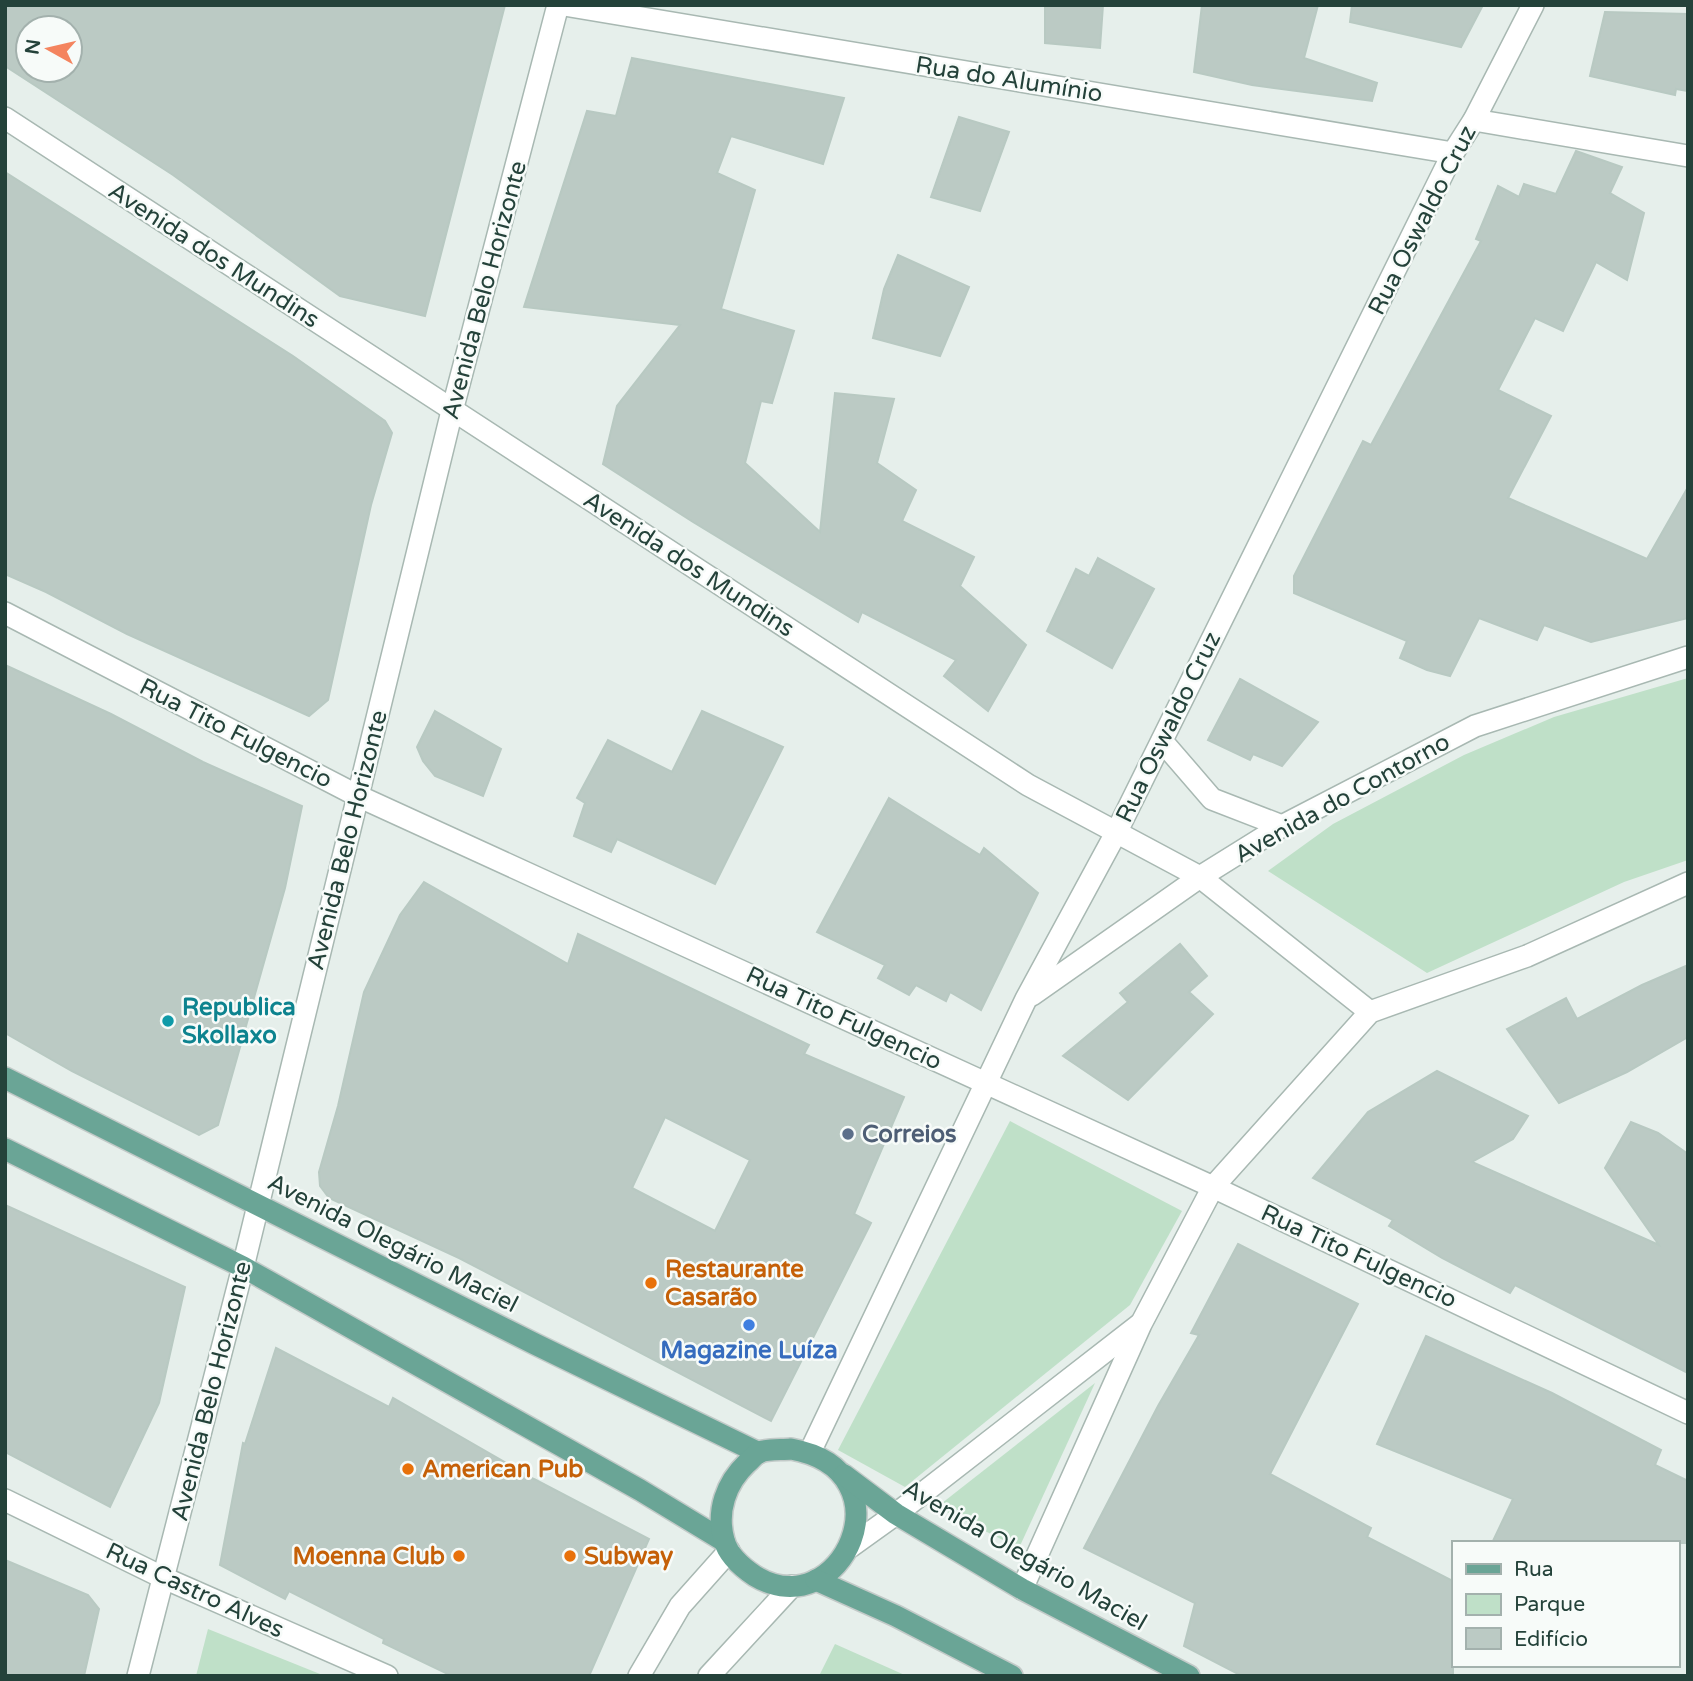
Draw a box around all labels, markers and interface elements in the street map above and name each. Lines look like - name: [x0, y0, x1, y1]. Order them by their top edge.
- north arrow: [14, 14, 84, 84]
- text: N: [21, 38, 45, 56]
- street label: Rua do Alumínio: [913, 50, 1105, 109]
- street label: Rua Oswaldo Cruz: [1362, 121, 1483, 320]
- street label: Avenida Belo Horizonte: [436, 158, 533, 423]
- street label: Avenida dos Mundins: [103, 176, 325, 334]
- street label: Avenida dos Mundins: [578, 485, 800, 643]
- street label: Rua Oswaldo Cruz: [1110, 627, 1227, 827]
- street label: Rua Tito Fulgencio: [134, 672, 337, 795]
- street label: Avenida Belo Horizonte: [301, 707, 394, 973]
- street label: Avenida do Contorno: [1229, 727, 1455, 870]
- street label: Rua Tito Fulgencio: [741, 960, 946, 1077]
- place label: Republica Skollaxo: [182, 993, 296, 1050]
- marker: Republica Skollaxo: [160, 1013, 176, 1029]
- place label: Correios: [862, 1120, 957, 1149]
- marker: Correios: [840, 1126, 856, 1142]
- street label: Avenida Olegário Maciel: [263, 1168, 523, 1319]
- street label: Rua Tito Fulgencio: [1256, 1198, 1461, 1315]
- place label: Restaurante Casarão: [665, 1255, 804, 1312]
- street label: Avenida Belo Horizonte: [165, 1258, 258, 1524]
- marker: Restaurante Casarão: [643, 1275, 659, 1291]
- marker: Magazine Luíza: [741, 1317, 757, 1333]
- place label: Magazine Luíza: [660, 1336, 838, 1365]
- place label: American Pub: [422, 1455, 583, 1484]
- marker: American Pub: [400, 1461, 416, 1477]
- street label: Avenida Olegário Maciel: [898, 1474, 1152, 1637]
- street label: Rua Castro Alves: [101, 1536, 288, 1644]
- legend: [1452, 1541, 1679, 1667]
- place label: Moenna Club: [293, 1542, 445, 1571]
- place label: Subway: [584, 1542, 673, 1571]
- marker: Moenna Club: [451, 1548, 467, 1564]
- marker: Subway: [562, 1548, 578, 1564]
- text: Rua: [1514, 1557, 1554, 1582]
- text: Parque: [1514, 1592, 1585, 1617]
- text: Edifício: [1514, 1627, 1588, 1652]

